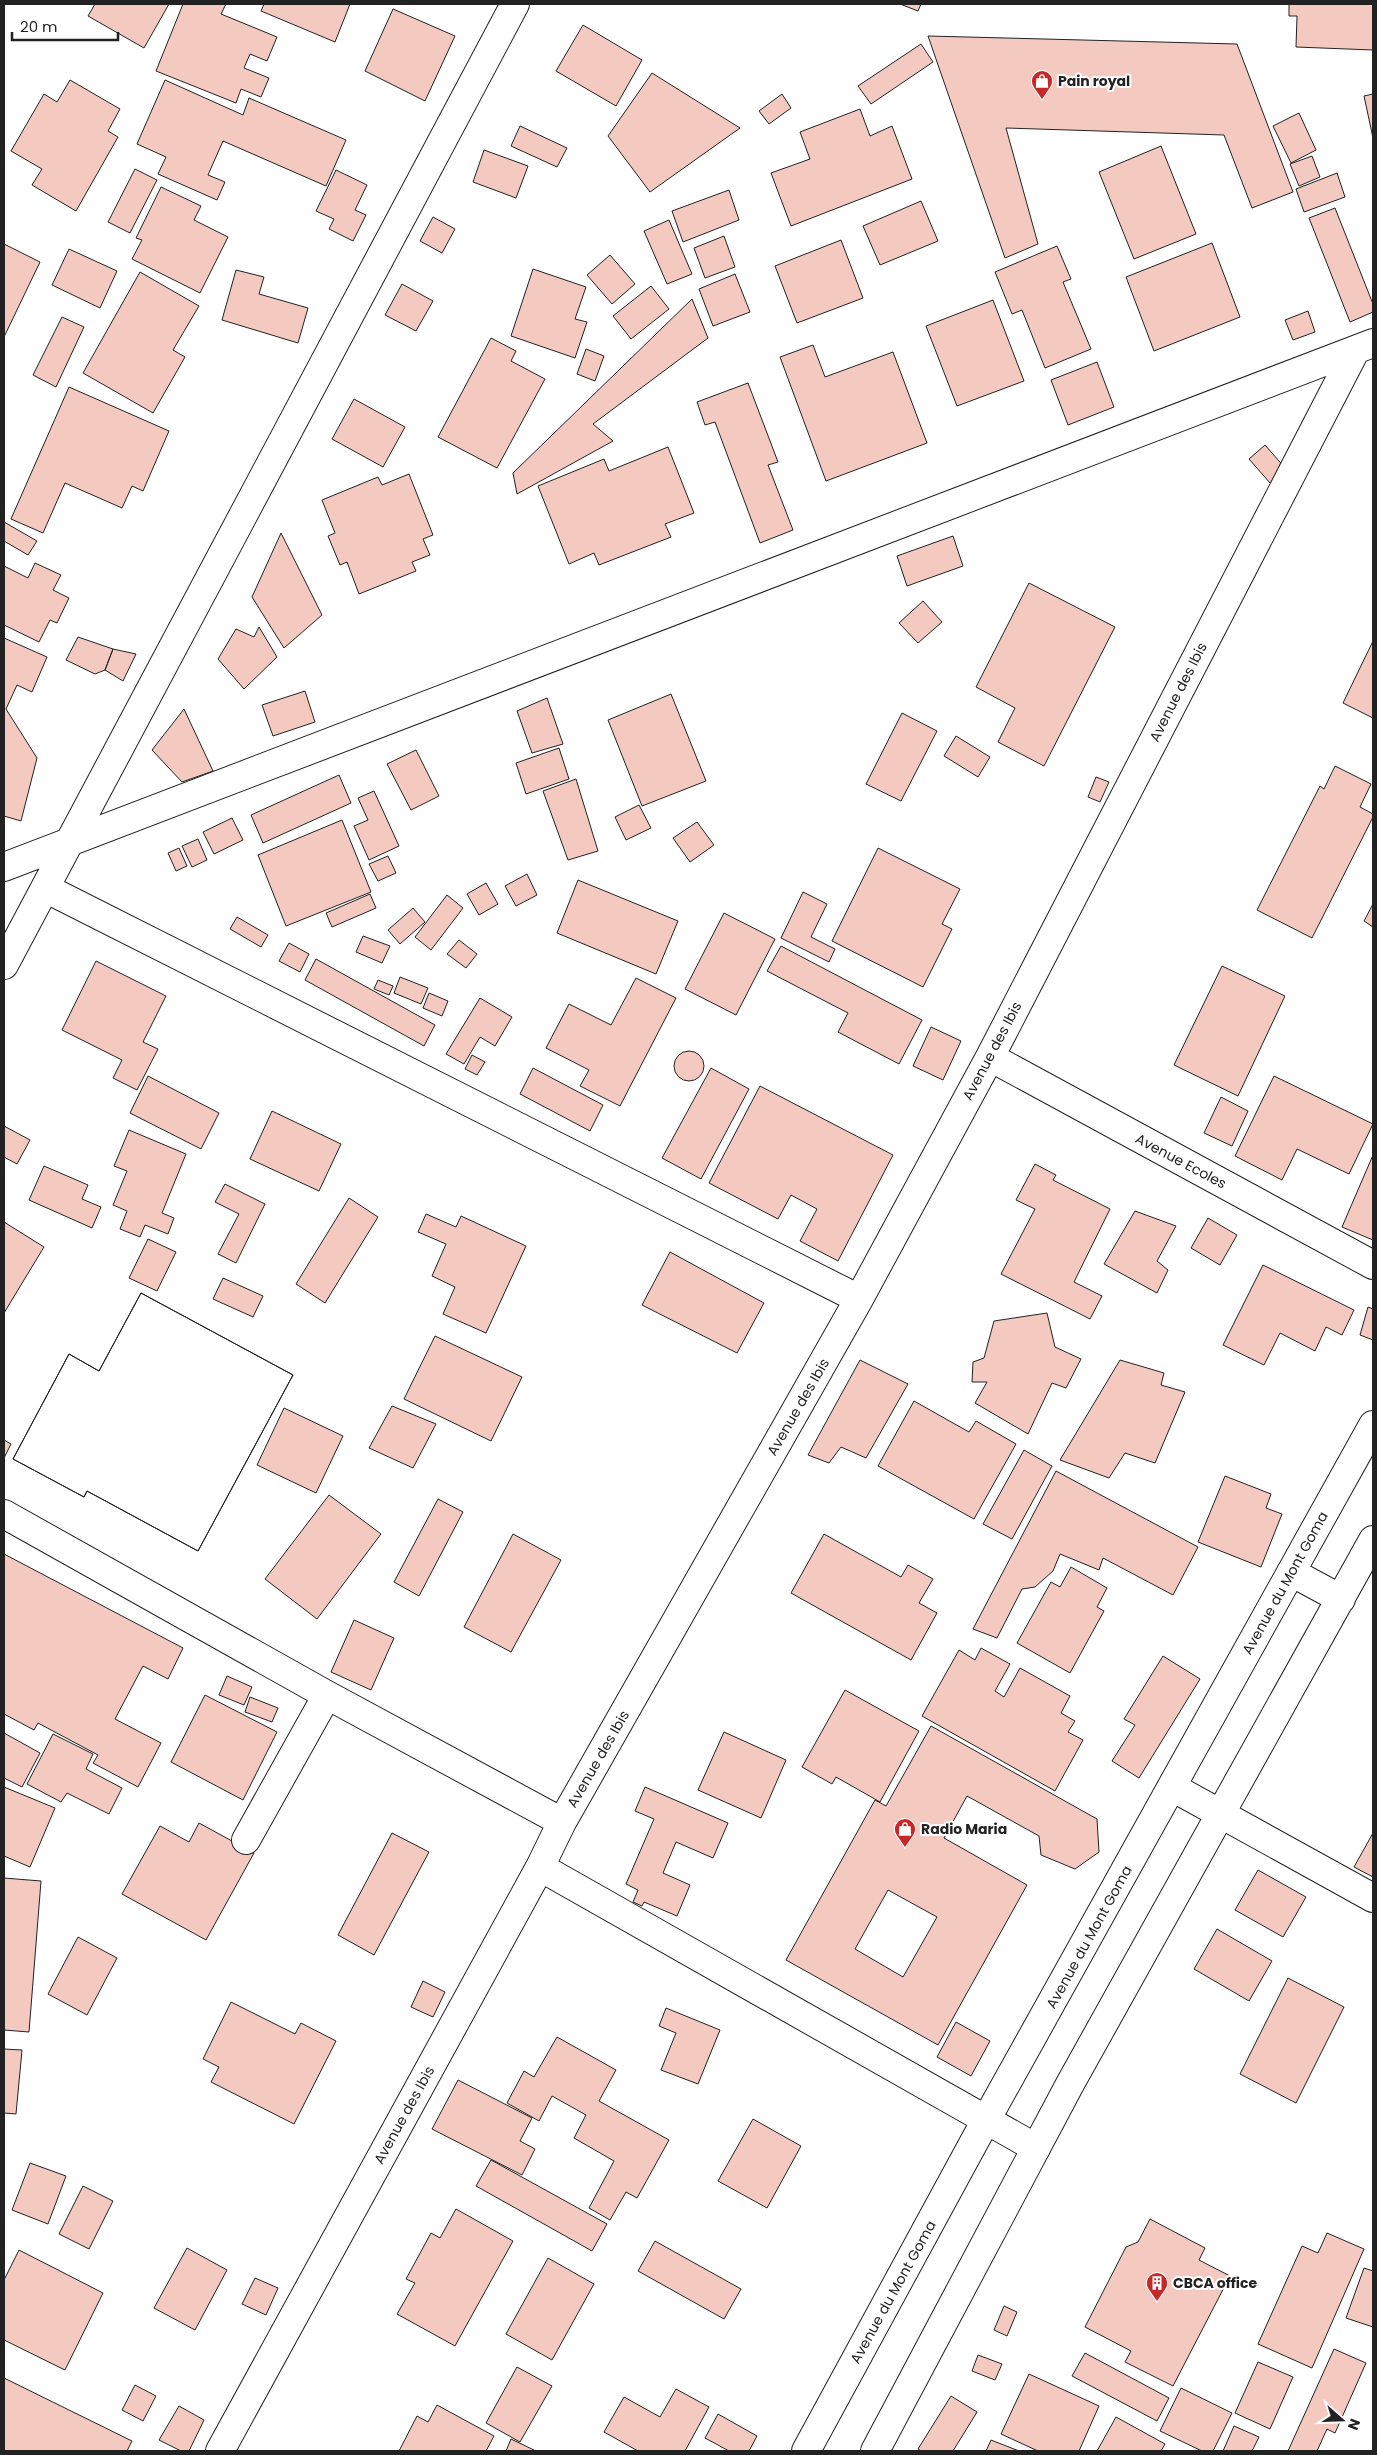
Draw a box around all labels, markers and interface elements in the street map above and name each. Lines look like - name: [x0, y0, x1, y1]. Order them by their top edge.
- scale bar: [12, 10, 119, 42]
- text: 20 m: [20, 16, 58, 37]
- shop icon: Pain royal: [1030, 69, 1054, 100]
- place label: Pain royal: [1058, 71, 1130, 91]
- street label: Avenue des Ibis: [1144, 639, 1212, 745]
- street label: Avenue des Ibis: [958, 998, 1026, 1104]
- street label: Avenue Ecoles: [1132, 1129, 1230, 1193]
- street label: Avenue des Ibis: [762, 1355, 834, 1459]
- street label: Avenue du Mont Goma: [1237, 1508, 1333, 1658]
- street label: Avenue des Ibis: [562, 1707, 634, 1811]
- shop icon: Radio Maria: [893, 1817, 917, 1848]
- place label: Radio Maria: [921, 1819, 1007, 1839]
- street label: Avenue du Mont Goma: [1041, 1862, 1137, 2012]
- street label: Avenue des Ibis: [369, 2062, 439, 2168]
- street label: Avenue du Mont Goma: [845, 2217, 941, 2367]
- building icon: CBCA office: [1145, 2271, 1169, 2302]
- place label: CBCA office: [1173, 2273, 1257, 2293]
- north arrow: [1317, 2395, 1367, 2445]
- text: N: [1343, 2416, 1365, 2433]

